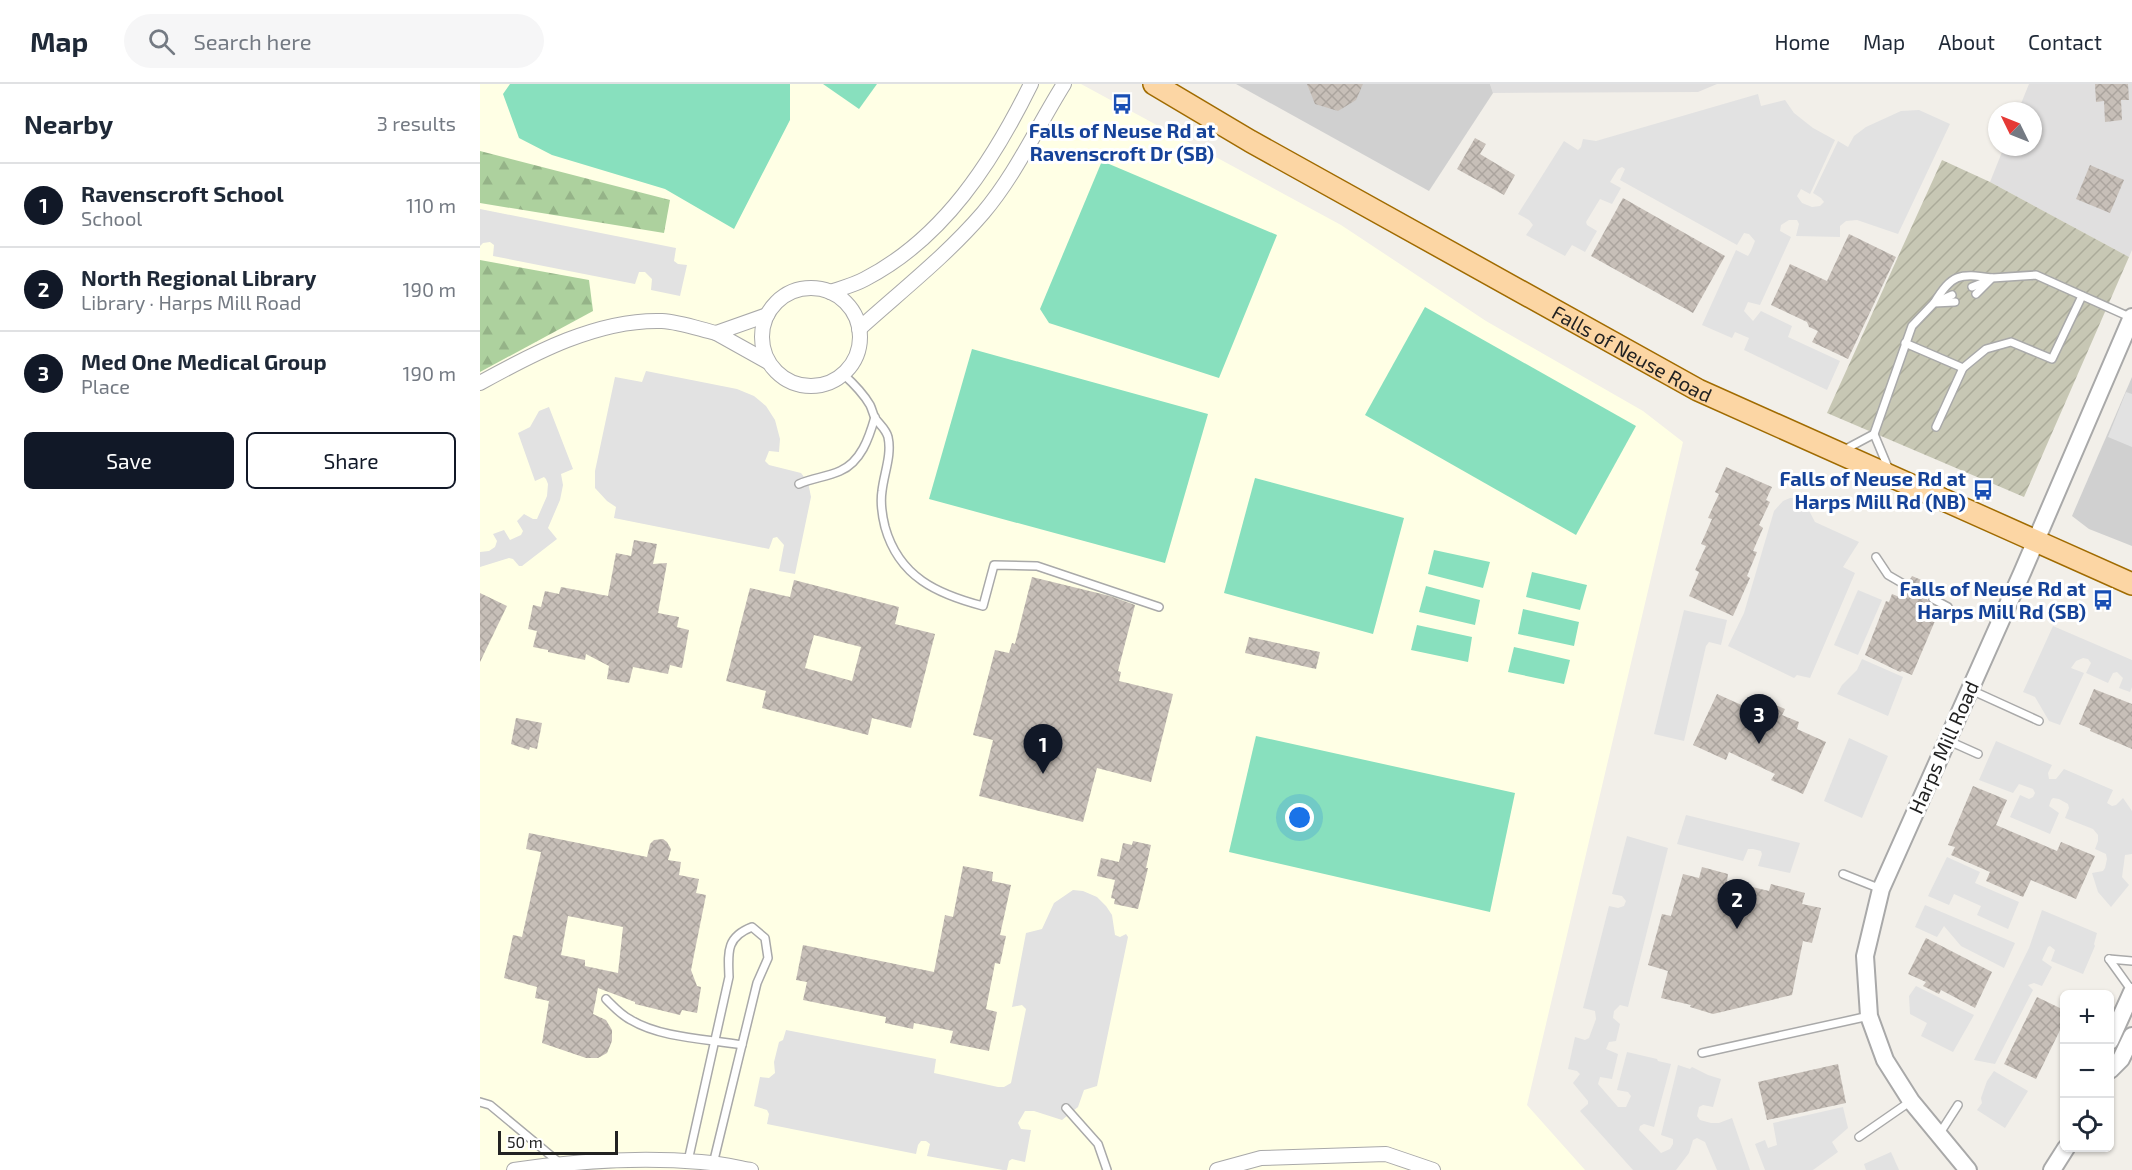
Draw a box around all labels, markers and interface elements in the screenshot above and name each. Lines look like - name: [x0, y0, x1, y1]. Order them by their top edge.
- search box: [124, 14, 544, 68]
- text: Map: [30, 24, 88, 58]
- icon: search: [145, 25, 178, 58]
- text: Search here: [193, 28, 312, 54]
- text: Home: [1774, 29, 1830, 54]
- text: Map: [1863, 29, 1905, 54]
- text: About: [1938, 29, 1995, 54]
- text: Contact: [2028, 29, 2102, 54]
- bus stop icon: Falls of Neuse Rd at Ravenscroft Dr (SB): [1110, 92, 1134, 116]
- north arrow: [1988, 102, 2042, 156]
- text: Nearby: [24, 108, 113, 139]
- text: 3 results: [377, 111, 456, 135]
- place label: Falls of Neuse Rd at Ravenscroft Dr (SB): [1029, 118, 1215, 165]
- text: Ravenscroft School: [81, 180, 284, 206]
- text: 1: [39, 193, 48, 217]
- text: 110 m: [406, 193, 456, 217]
- text: School: [81, 206, 142, 230]
- text: North Regional Library: [81, 264, 317, 290]
- text: 2: [38, 277, 49, 301]
- text: 190 m: [403, 277, 456, 301]
- text: Library · Harps Mill Road: [81, 290, 301, 314]
- street label: Falls of Neuse Road: [1548, 300, 1716, 407]
- text: Med One Medical Group: [81, 348, 327, 374]
- text: 3: [38, 361, 49, 385]
- text: 190 m: [403, 361, 456, 385]
- text: Place: [81, 374, 130, 398]
- button: Save: [24, 432, 234, 489]
- button: Share: [246, 432, 456, 489]
- place label: Falls of Neuse Rd at Harps Mill Rd (NB): [1779, 466, 1966, 513]
- bus stop icon: Falls of Neuse Rd at Harps Mill Rd (NB): [1971, 478, 1995, 502]
- place label: Falls of Neuse Rd at Harps Mill Rd (SB): [1899, 576, 2086, 623]
- bus stop icon: Falls of Neuse Rd at Harps Mill Rd (SB): [2091, 588, 2115, 612]
- street label: Harps Mill Road: [1903, 677, 1983, 817]
- pin: 3: [1740, 694, 1778, 744]
- pin: 1: [1024, 724, 1062, 774]
- your location: [1285, 803, 1314, 832]
- pin: 2: [1718, 880, 1756, 929]
- map controls: [2060, 990, 2114, 1152]
- button: +: [2060, 990, 2114, 1044]
- button: −: [2060, 1044, 2114, 1098]
- button: locate: [2060, 1098, 2114, 1152]
- scale bar: [498, 1128, 618, 1156]
- text: 50 m: [507, 1132, 543, 1151]

